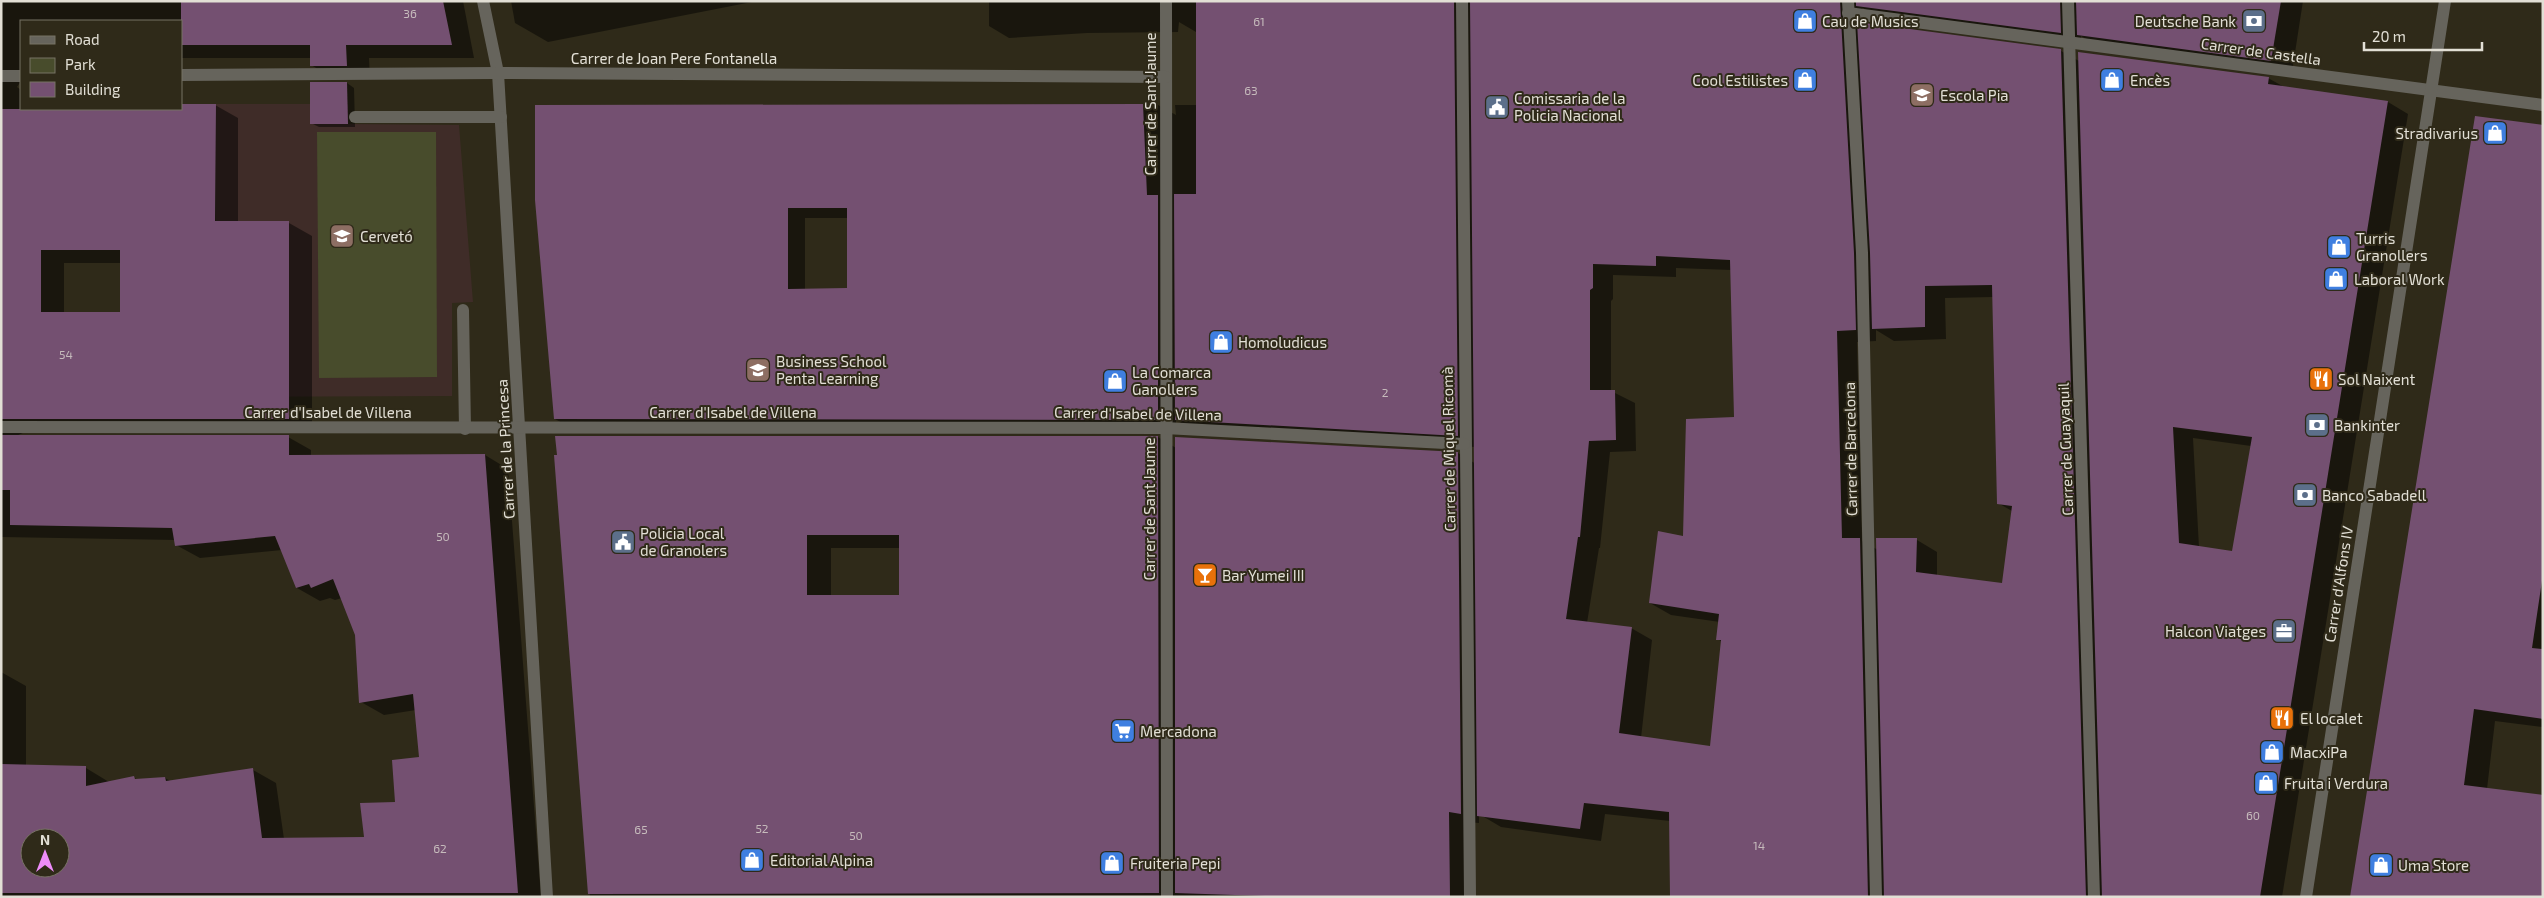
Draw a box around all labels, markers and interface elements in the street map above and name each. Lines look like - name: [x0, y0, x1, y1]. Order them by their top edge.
- house number: 36: [403, 6, 417, 20]
- shop icon: Cau de Musics: [1792, 8, 1818, 34]
- bank icon: Deutsche Bank: [2241, 8, 2267, 34]
- place label: Cau de Musics: [1822, 12, 1919, 30]
- place label: Deutsche Bank: [2135, 12, 2236, 30]
- house number: 61: [1253, 14, 1265, 28]
- legend: [20, 20, 182, 110]
- scale bar: [2364, 20, 2482, 52]
- text: 20 m: [2372, 27, 2406, 45]
- text: Road: [65, 30, 100, 48]
- street label: Carrer de Sant Jaume: [1141, 33, 1159, 175]
- street label: Carrer de Castella: [2200, 34, 2322, 68]
- street label: Carrer de Joan Pere Fontanella: [571, 49, 777, 67]
- text: Park: [65, 55, 96, 73]
- shop icon: Cool Estilistes: [1792, 67, 1818, 93]
- shop icon: Encès: [2099, 67, 2125, 93]
- place label: Cool Estilistes: [1692, 71, 1788, 89]
- place label: Encès: [2130, 71, 2170, 89]
- text: Building: [65, 80, 121, 98]
- school or university icon: Escola Pia: [1909, 82, 1935, 108]
- house number: 63: [1244, 83, 1258, 97]
- place label: Escola Pia: [1940, 86, 2009, 104]
- place label: Comissaria de la Policia Nacional: [1514, 89, 1625, 124]
- public building icon: Comissaria de la Policia Nacional: [1484, 94, 1510, 120]
- shop icon: Stradivarius: [2482, 120, 2508, 146]
- place label: Stradivarius: [2395, 124, 2478, 142]
- school or university icon: Cervetó: [329, 223, 355, 249]
- place label: Cervetó: [360, 227, 413, 245]
- place label: Turris Granollers: [2356, 229, 2428, 264]
- shop icon: Turris Granollers: [2326, 234, 2352, 260]
- shop icon: Laboral Work: [2323, 266, 2349, 292]
- place label: Laboral Work: [2354, 270, 2445, 288]
- shop icon: Homoludicus: [1208, 329, 1234, 355]
- place label: Homoludicus: [1238, 333, 1327, 351]
- house number: 54: [59, 347, 73, 361]
- place label: Business School Penta Learning: [776, 352, 887, 387]
- school or university icon: Business School Penta Learning: [745, 357, 771, 383]
- place label: La Comarca Ganollers: [1132, 363, 1211, 398]
- street label: Carrer de Miquel Ricomà: [1438, 366, 1458, 532]
- restaurant icon: Sol Naixent: [2308, 366, 2334, 392]
- shop icon: La Comarca Ganollers: [1102, 368, 1128, 394]
- place label: Sol Naixent: [2338, 370, 2415, 388]
- street label: Carrer de la Princesa: [492, 379, 518, 519]
- street label: Carrer de Barcelona: [1840, 382, 1860, 516]
- street label: Carrer de Guayaquil: [2054, 382, 2076, 516]
- house number: 2: [1382, 385, 1389, 399]
- street label: Carrer d'Isabel de Villena: [244, 403, 412, 421]
- street label: Carrer d'Isabel de Villena: [649, 403, 817, 421]
- street label: Carrer d'Isabel de Villena: [1054, 403, 1222, 423]
- bank icon: Bankinter: [2304, 412, 2330, 438]
- place label: Bankinter: [2334, 416, 2400, 434]
- street label: Carrer de Sant Jaume: [1140, 438, 1158, 580]
- bank icon: Banco Sabadell: [2292, 482, 2318, 508]
- place label: Banco Sabadell: [2322, 486, 2427, 504]
- place label: Policia Local de Granolers: [640, 524, 727, 559]
- street label: Carrer d'Alfons IV: [2320, 525, 2356, 643]
- house number: 50: [436, 529, 450, 543]
- public building icon: Policia Local de Granolers: [610, 529, 636, 555]
- bar icon: Bar Yumei III: [1192, 562, 1218, 588]
- place label: Bar Yumei III: [1222, 566, 1305, 584]
- office icon: Halcon Viatges: [2271, 618, 2297, 644]
- place label: Halcon Viatges: [2165, 622, 2266, 640]
- restaurant icon: El localet: [2269, 705, 2295, 731]
- place label: El localet: [2300, 709, 2363, 727]
- supermarket icon: Mercadona: [1110, 718, 1136, 744]
- place label: Mercadona: [1140, 722, 1217, 740]
- shop icon: MacxiPa: [2259, 739, 2285, 765]
- place label: MacxiPa: [2290, 743, 2347, 761]
- shop icon: Fruita i Verdura: [2253, 770, 2279, 796]
- place label: Fruita i Verdura: [2284, 774, 2388, 792]
- house number: 60: [2246, 808, 2260, 822]
- house number: 52: [755, 821, 769, 835]
- house number: 65: [634, 822, 648, 836]
- north arrow: [20, 828, 70, 878]
- house number: 50: [849, 828, 863, 842]
- text: N: [40, 831, 50, 848]
- house number: 14: [1753, 838, 1765, 852]
- house number: 62: [433, 841, 447, 855]
- shop icon: Editorial Alpina: [739, 847, 765, 873]
- shop icon: Fruiteria Pepi: [1099, 850, 1125, 876]
- place label: Editorial Alpina: [770, 851, 873, 869]
- shop icon: Uma Store: [2368, 852, 2394, 878]
- place label: Fruiteria Pepi: [1130, 854, 1220, 872]
- place label: Uma Store: [2398, 856, 2469, 874]

